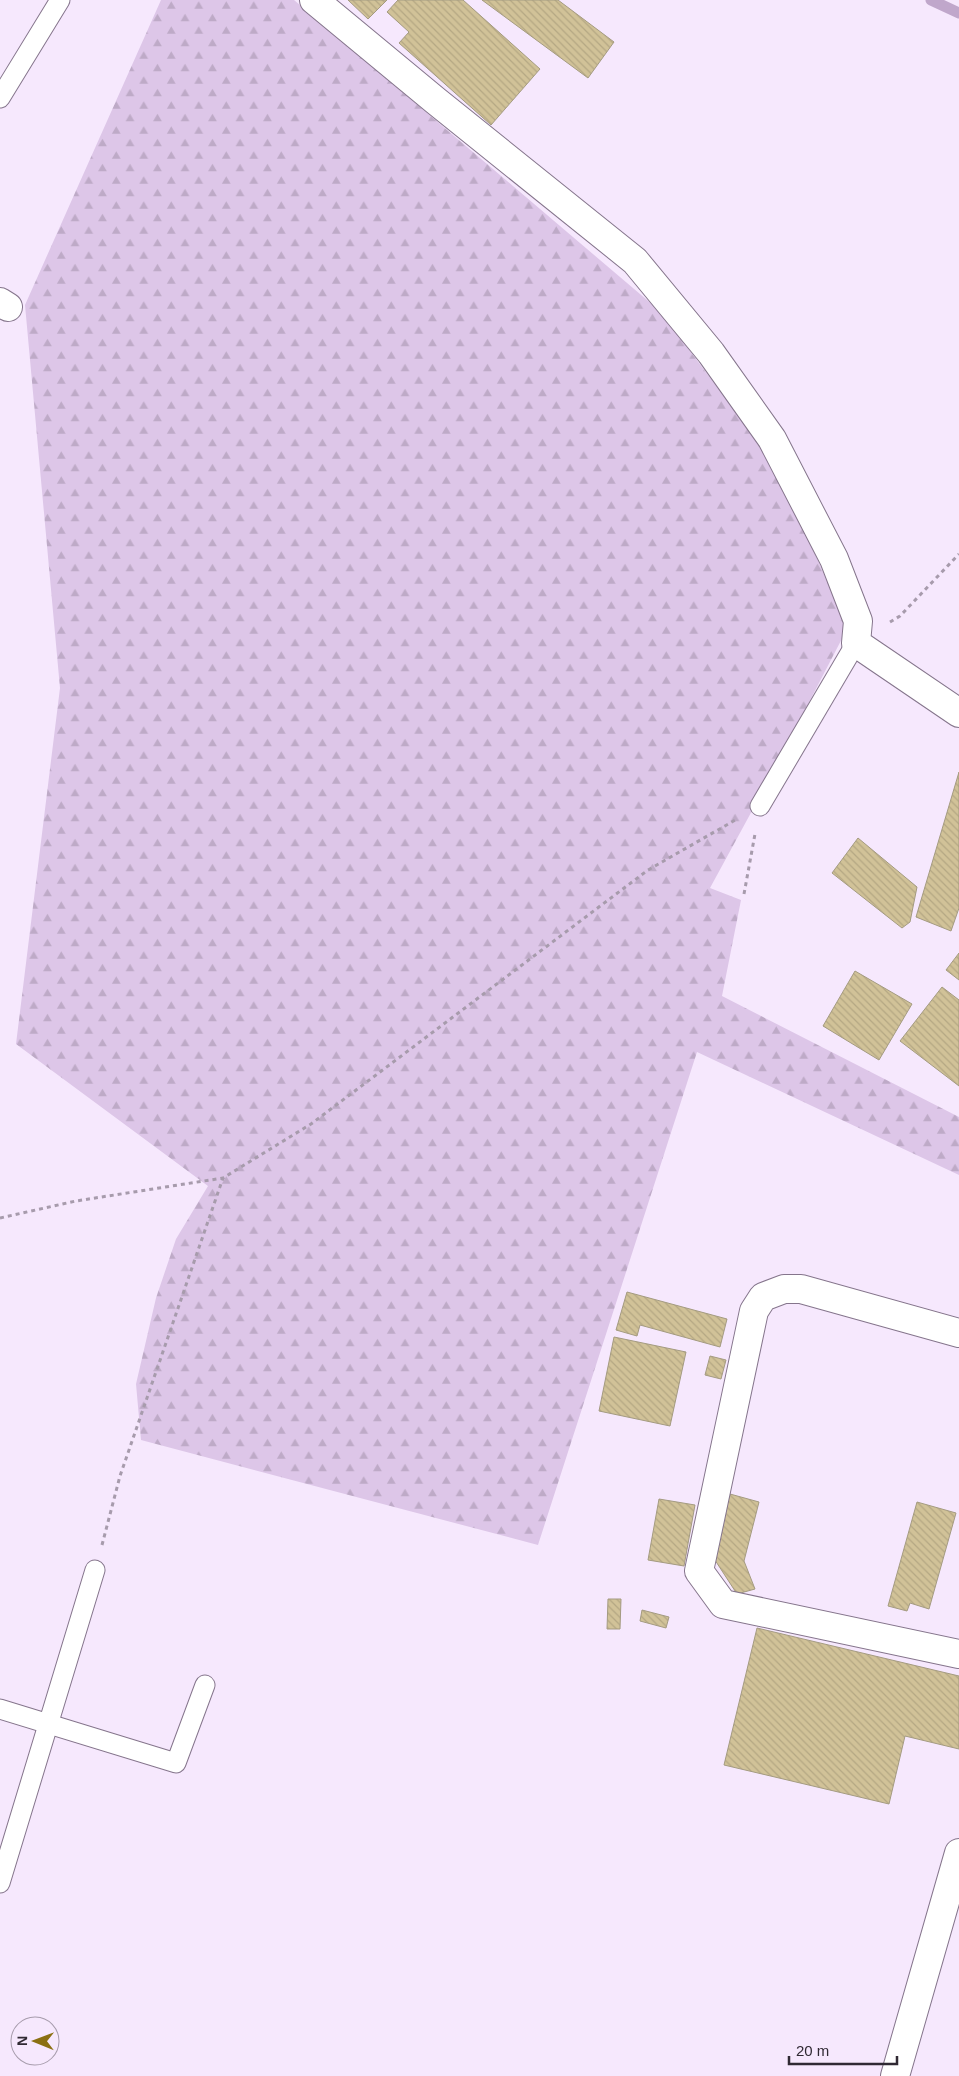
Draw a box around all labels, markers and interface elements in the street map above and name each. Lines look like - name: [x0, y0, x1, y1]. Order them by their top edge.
- north arrow: [10, 2016, 60, 2066]
- scale bar: [789, 2034, 896, 2066]
- text: N: [14, 2036, 30, 2046]
- text: 20 m: [796, 2042, 829, 2059]

